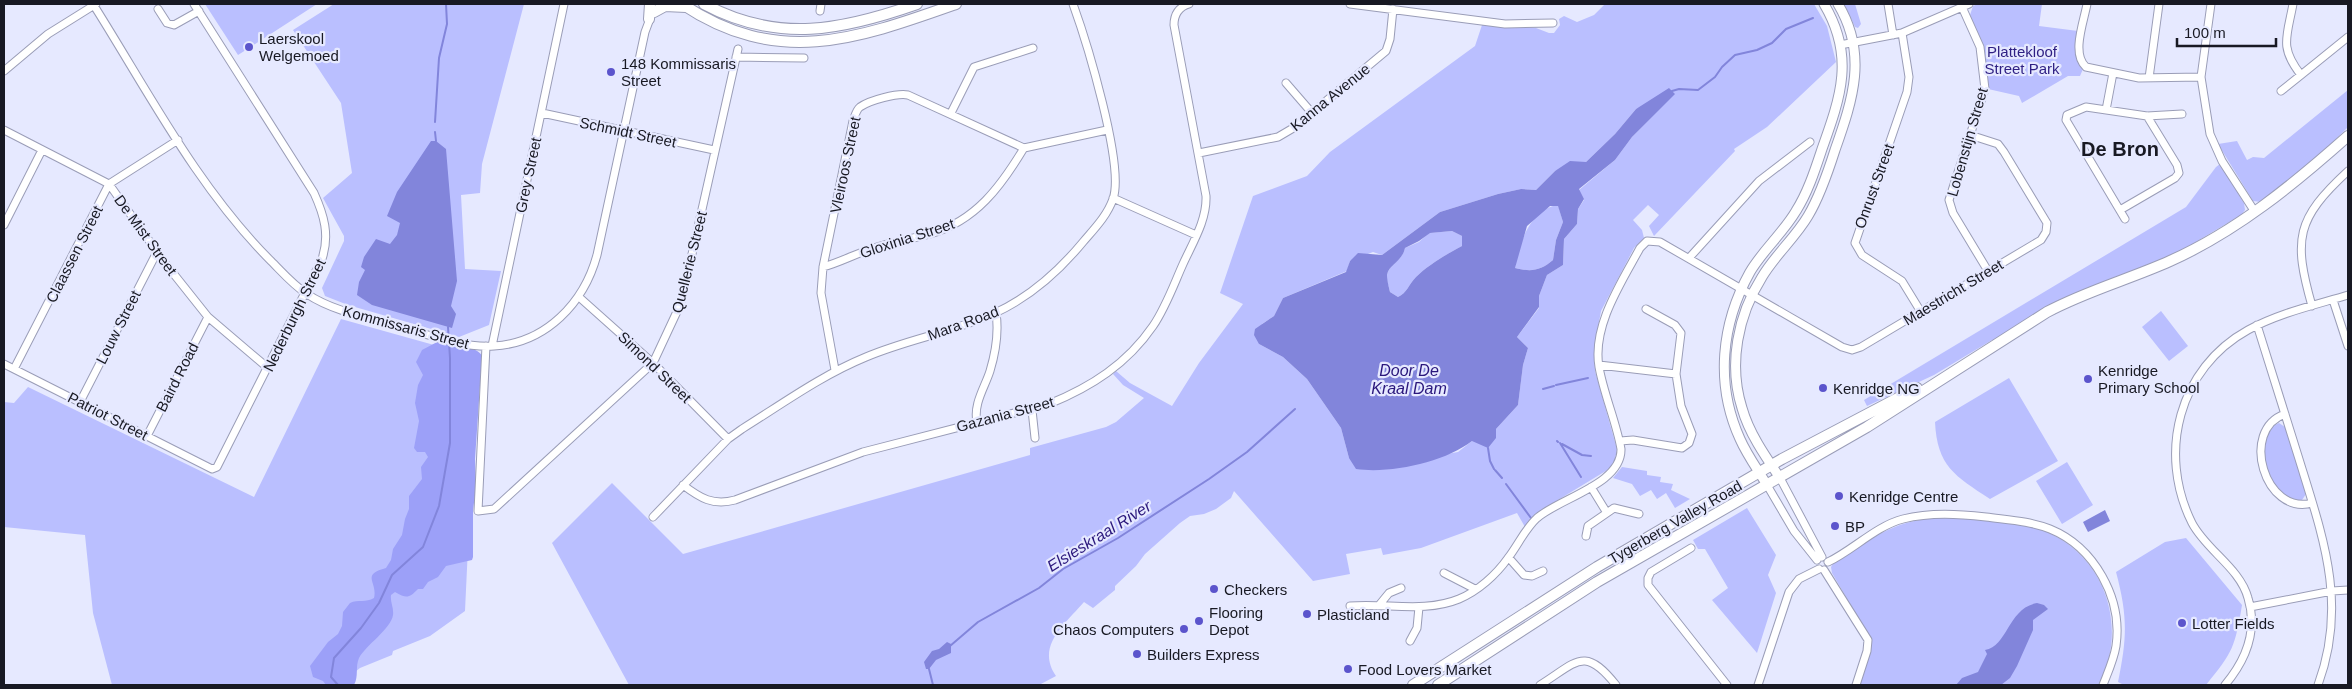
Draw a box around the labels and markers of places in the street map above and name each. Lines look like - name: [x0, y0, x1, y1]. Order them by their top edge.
- place label: Laerskool Welgemoed: [259, 30, 339, 64]
- marker: Laerskool Welgemoed: [243, 41, 255, 53]
- place label: 148 Kommissaris Street: [621, 55, 736, 89]
- marker: 148 Kommissaris Street: [605, 66, 617, 78]
- place label: Kenridge Primary School: [2098, 362, 2200, 396]
- marker: Kenridge Primary School: [2082, 373, 2094, 385]
- place label: Kenridge NG: [1833, 380, 1920, 397]
- marker: Kenridge NG: [1817, 382, 1829, 394]
- place label: Kenridge Centre: [1849, 488, 1958, 505]
- marker: Kenridge Centre: [1833, 490, 1845, 502]
- place label: BP: [1845, 518, 1865, 535]
- marker: BP: [1829, 520, 1841, 532]
- place label: Checkers: [1224, 581, 1287, 598]
- marker: Checkers: [1208, 583, 1220, 595]
- place label: Flooring Depot: [1209, 604, 1263, 638]
- place label: Plasticland: [1317, 606, 1390, 623]
- marker: Plasticland: [1301, 608, 1313, 620]
- marker: Flooring Depot: [1193, 615, 1205, 627]
- place label: Lotter Fields: [2192, 615, 2275, 632]
- marker: Lotter Fields: [2176, 617, 2188, 629]
- place label: Chaos Computers: [1053, 621, 1174, 638]
- marker: Chaos Computers: [1178, 623, 1190, 635]
- place label: Builders Express: [1147, 646, 1260, 663]
- marker: Builders Express: [1131, 648, 1143, 660]
- place label: Food Lovers Market: [1358, 661, 1492, 678]
- marker: Food Lovers Market: [1342, 663, 1354, 675]

